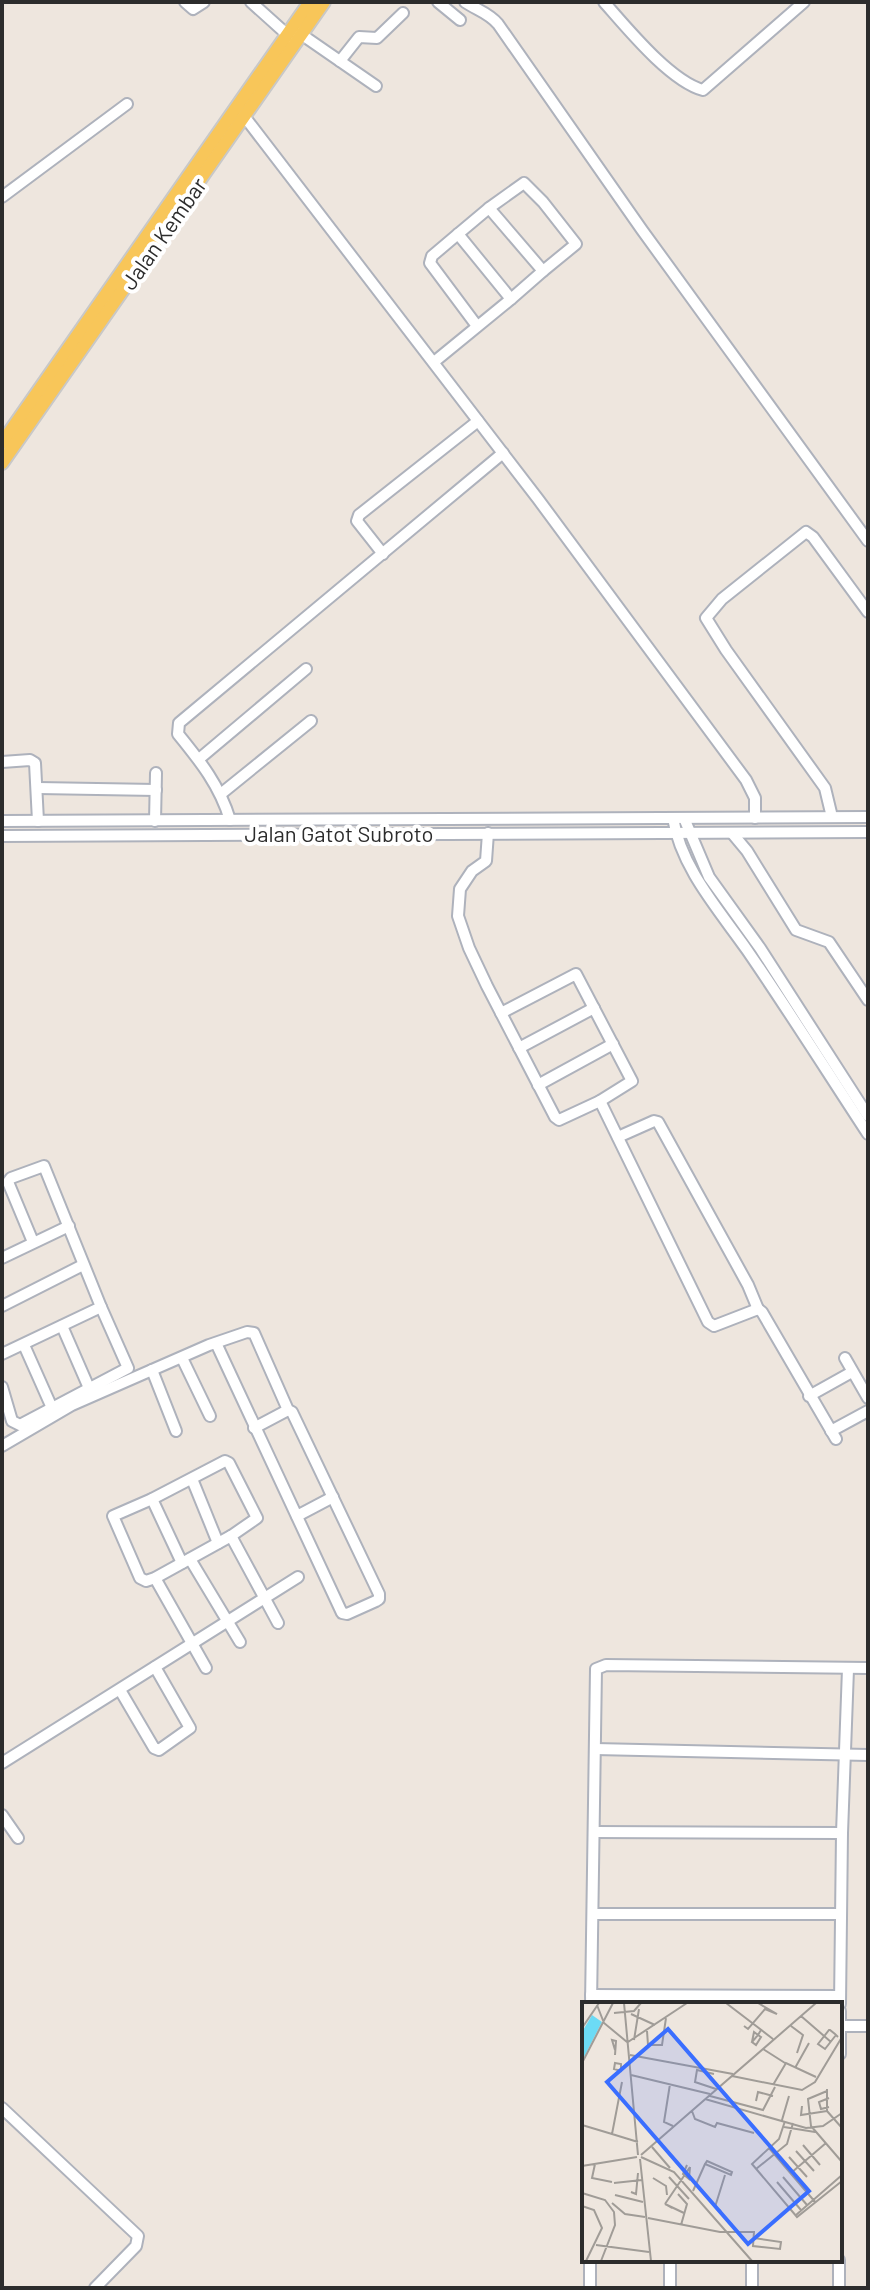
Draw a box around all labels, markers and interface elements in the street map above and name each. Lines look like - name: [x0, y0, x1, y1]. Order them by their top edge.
- street label: Jalan Kembar: [115, 172, 211, 294]
- street label: Jalan Gatot Subroto: [244, 820, 434, 846]
- inset map: [582, 2002, 842, 2262]

